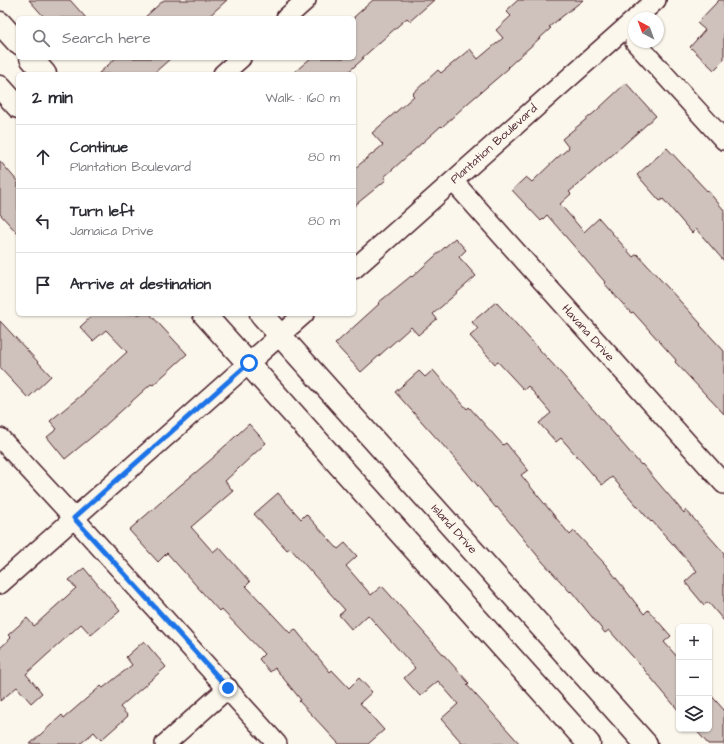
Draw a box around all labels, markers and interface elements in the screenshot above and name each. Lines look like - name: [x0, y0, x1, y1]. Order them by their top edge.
- north arrow: [628, 12, 664, 48]
- search box: [16, 16, 356, 60]
- icon: search: [30, 27, 52, 49]
- text: Search here: [62, 28, 151, 49]
- text: 2 min: [32, 86, 73, 110]
- text: Walk · 160 m: [266, 89, 340, 107]
- street label: Plantation Boulevard: [447, 100, 541, 188]
- text: Continue: [70, 137, 128, 158]
- icon: ahead: [32, 146, 54, 168]
- text: 80 m: [308, 148, 340, 166]
- text: Plantation Boulevard: [70, 158, 191, 176]
- text: Turn left: [70, 201, 134, 222]
- icon: left: [32, 210, 54, 232]
- text: 80 m: [308, 212, 340, 230]
- text: Jamaica Drive: [70, 222, 154, 240]
- icon: arrive: [32, 274, 54, 296]
- text: Arrive at destination: [70, 274, 211, 295]
- street label: Havana Drive: [558, 301, 619, 366]
- route start: [240, 354, 258, 372]
- street label: Island Drive: [427, 500, 481, 558]
- map controls: [676, 624, 712, 732]
- button: +: [676, 624, 712, 660]
- button: −: [676, 660, 712, 696]
- route end: [219, 679, 237, 697]
- button: layers: [676, 696, 712, 732]

